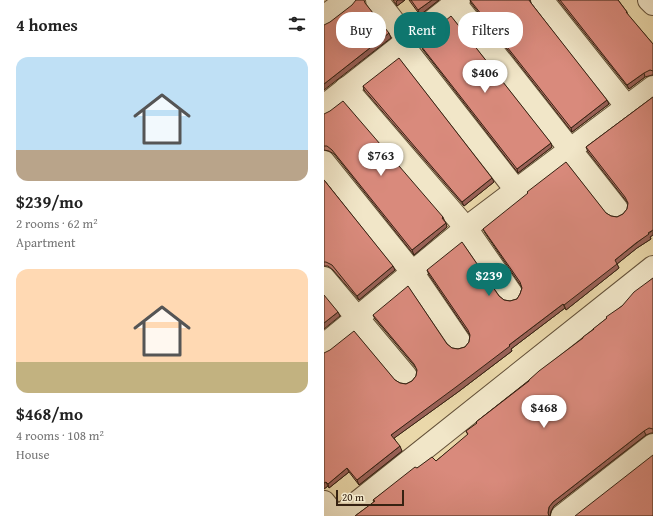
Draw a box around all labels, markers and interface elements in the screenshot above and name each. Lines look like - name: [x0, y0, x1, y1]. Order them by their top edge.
- text: 4 homes: [16, 12, 78, 37]
- chip: Buy: [336, 12, 386, 48]
- chip: Rent: [394, 12, 450, 48]
- chip: Filters: [458, 12, 523, 48]
- icon: filters: [286, 13, 308, 35]
- pin: $406: [461, 60, 509, 94]
- text: $406: [472, 63, 498, 82]
- icon: home: [126, 83, 198, 155]
- pin: $763: [357, 143, 405, 177]
- text: $763: [368, 146, 394, 165]
- text: $239/mo: [16, 189, 83, 214]
- text: 2 rooms · 62 m²: [16, 214, 98, 233]
- text: Apartment: [16, 233, 76, 252]
- pin: $239: [465, 263, 513, 297]
- text: $239: [476, 266, 502, 285]
- icon: home: [126, 295, 198, 367]
- pin: $468: [520, 395, 568, 429]
- text: $468: [531, 398, 557, 417]
- text: $468/mo: [16, 401, 83, 426]
- text: 4 rooms · 108 m²: [16, 426, 104, 445]
- text: House: [16, 445, 50, 464]
- scale bar: [336, 488, 404, 507]
- text: 20 m: [342, 489, 364, 505]

